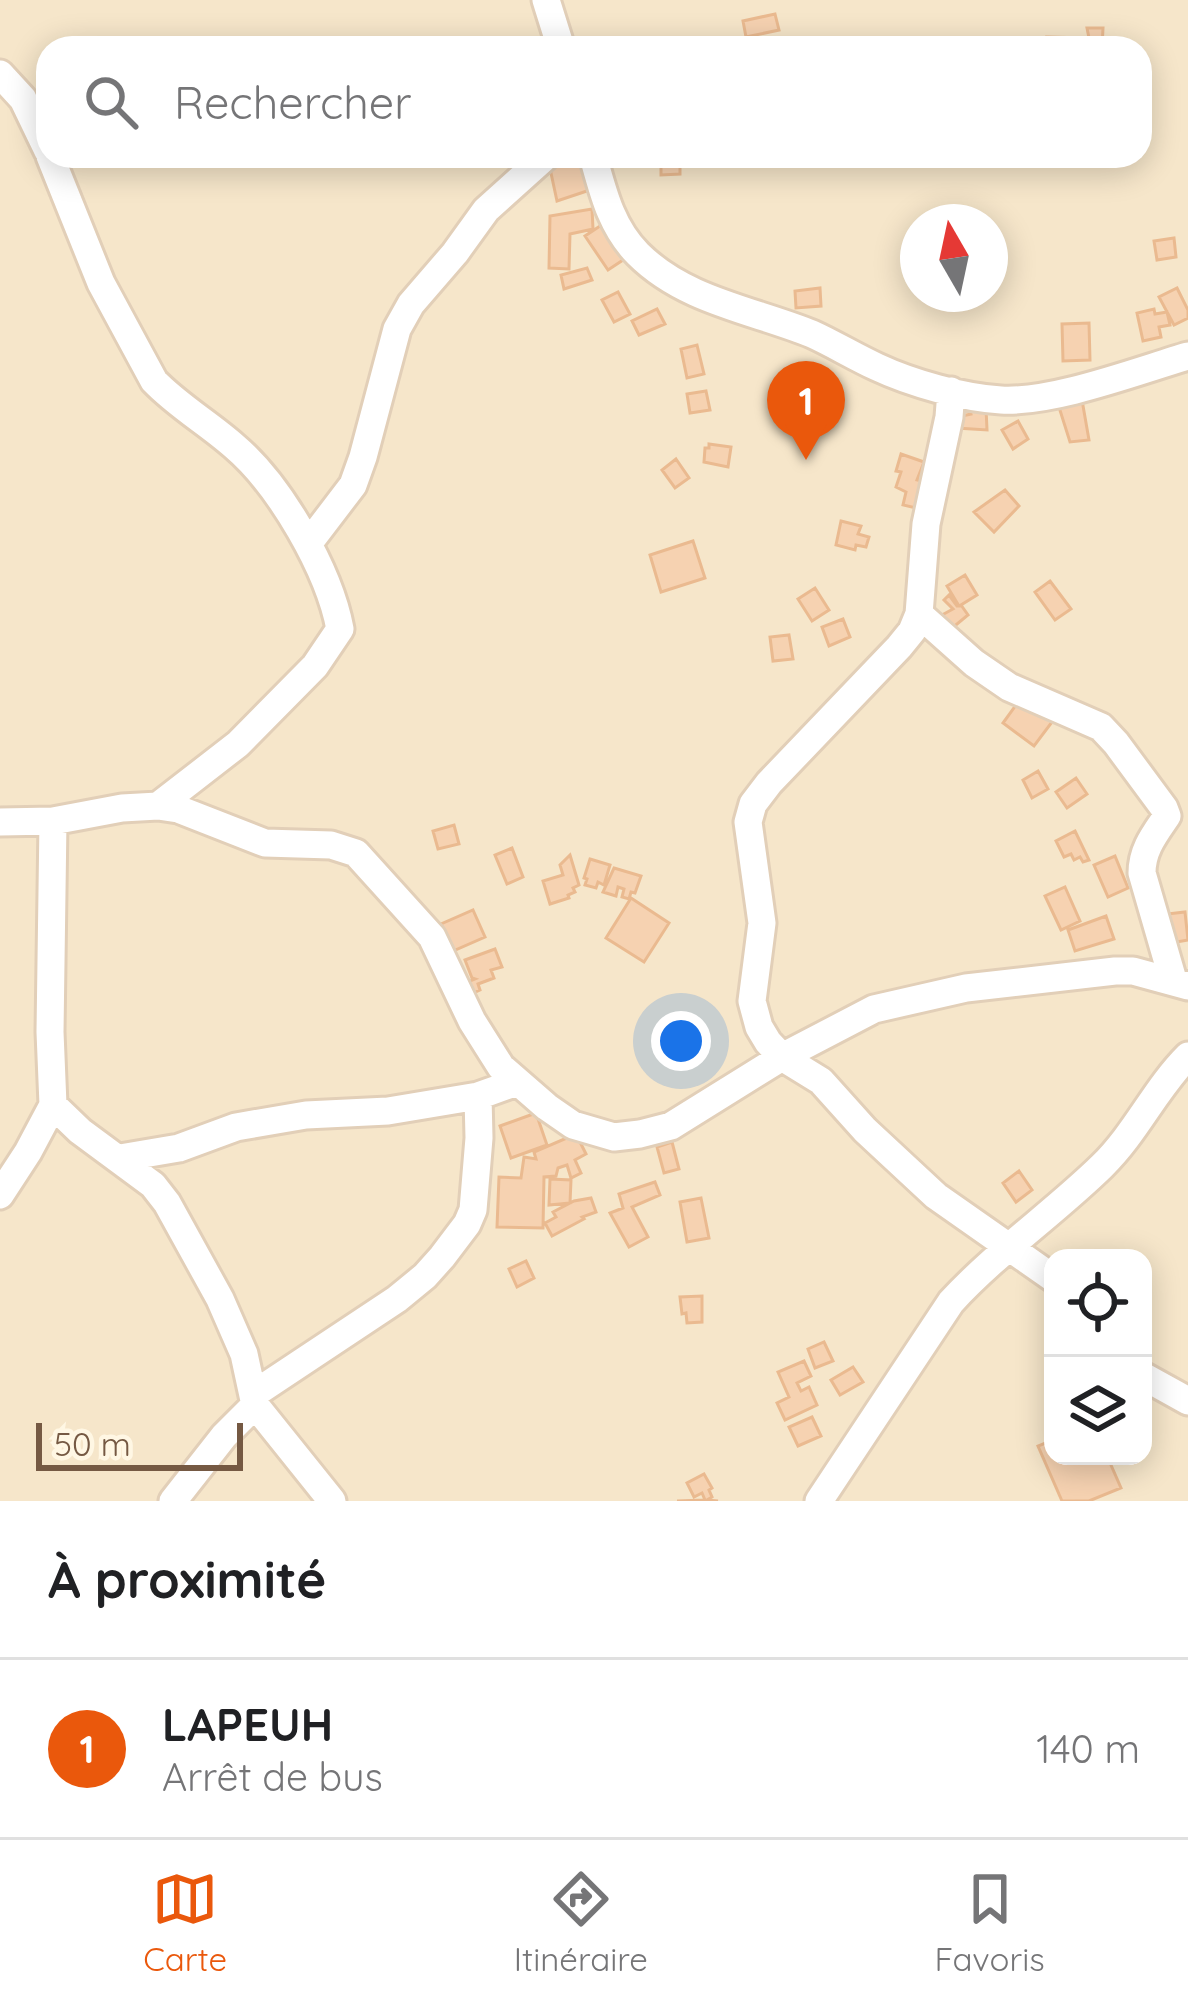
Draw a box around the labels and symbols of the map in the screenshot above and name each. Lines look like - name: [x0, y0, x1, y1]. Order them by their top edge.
- north arrow: [900, 204, 1008, 312]
- pin: 1: [767, 361, 845, 460]
- your location: [651, 1011, 711, 1071]
- scale bar: [36, 1417, 243, 1470]

